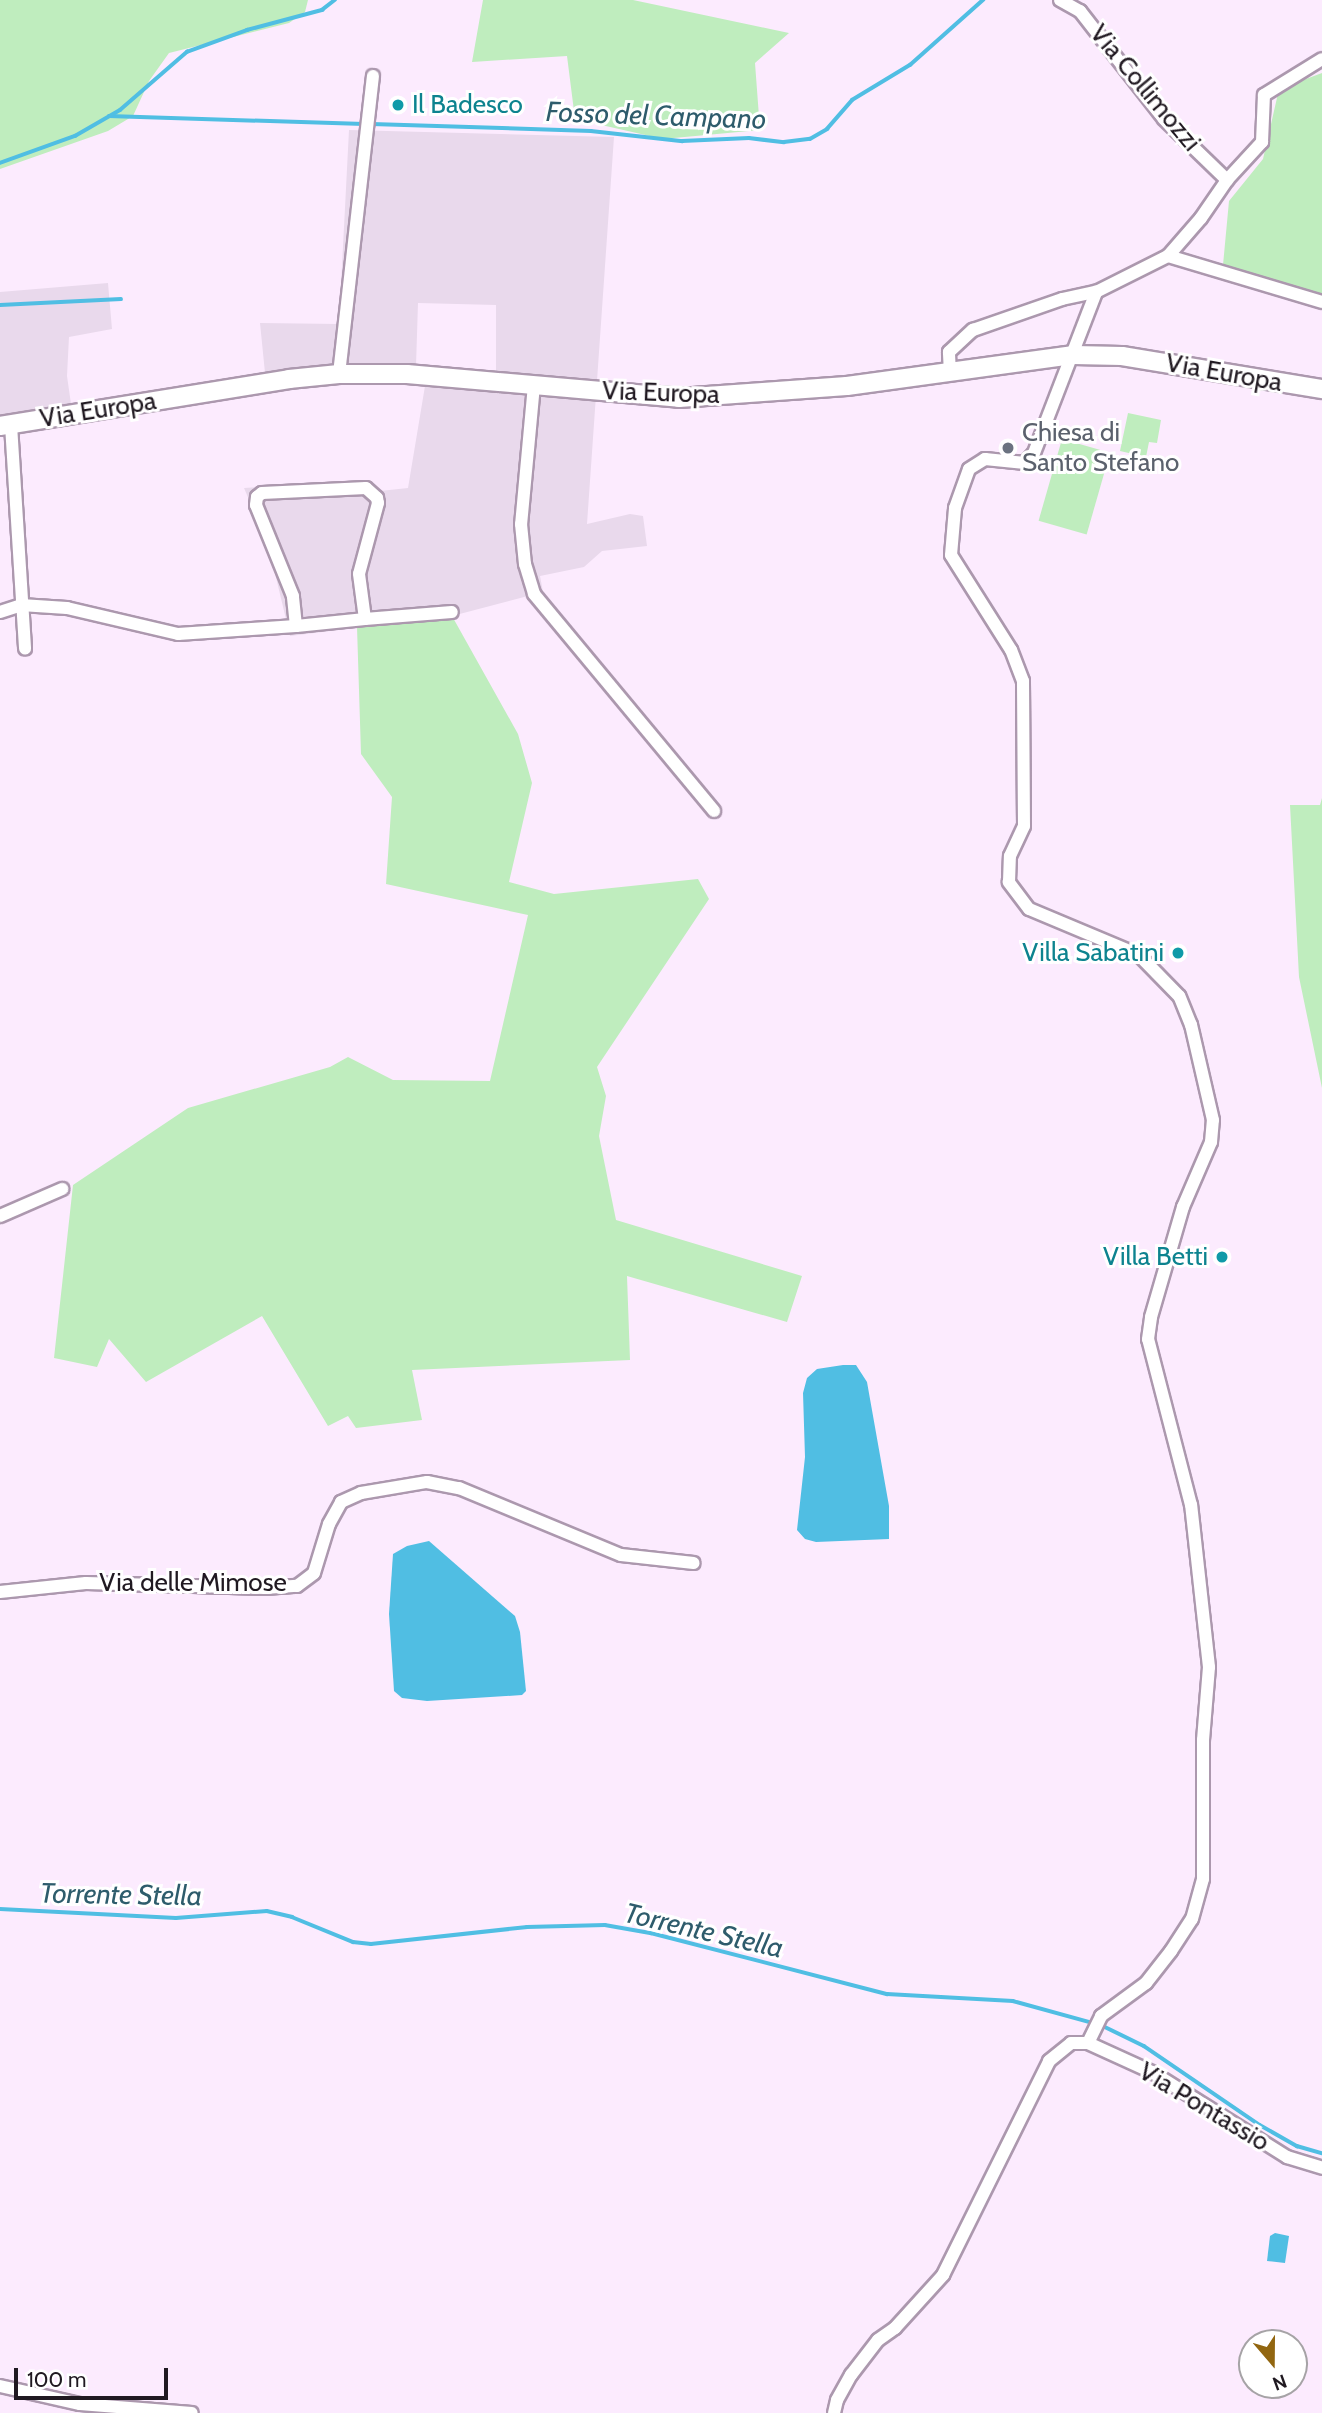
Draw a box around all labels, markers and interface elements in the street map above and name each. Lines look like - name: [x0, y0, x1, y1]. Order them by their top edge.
- street label: Via Collimozzi: [1083, 18, 1207, 158]
- place label: Il Badesco: [412, 89, 523, 121]
- water label: Fosso del Campano: [545, 94, 767, 136]
- marker: Il Badesco: [390, 97, 406, 113]
- street label: Via Europa: [1163, 347, 1285, 399]
- street label: Via Europa: [602, 375, 720, 411]
- street label: Via Europa: [38, 385, 158, 435]
- place label: Chiesa di Santo Stefano: [1022, 417, 1179, 478]
- marker: Chiesa di Santo Stefano: [1000, 440, 1016, 456]
- place label: Villa Sabatini: [1022, 937, 1164, 969]
- marker: Villa Sabatini: [1170, 945, 1186, 961]
- place label: Villa Betti: [1103, 1241, 1208, 1273]
- marker: Villa Betti: [1214, 1249, 1230, 1265]
- street label: Via delle Mimose: [99, 1567, 287, 1599]
- water label: Torrente Stella: [40, 1876, 202, 1912]
- water label: Torrente Stella: [621, 1895, 787, 1965]
- street label: Via Pontassio: [1133, 2056, 1275, 2158]
- north arrow: [1238, 2329, 1308, 2399]
- scale bar: [18, 2354, 172, 2398]
- text: 100 m: [27, 2367, 86, 2392]
- text: N: [1269, 2369, 1290, 2395]

